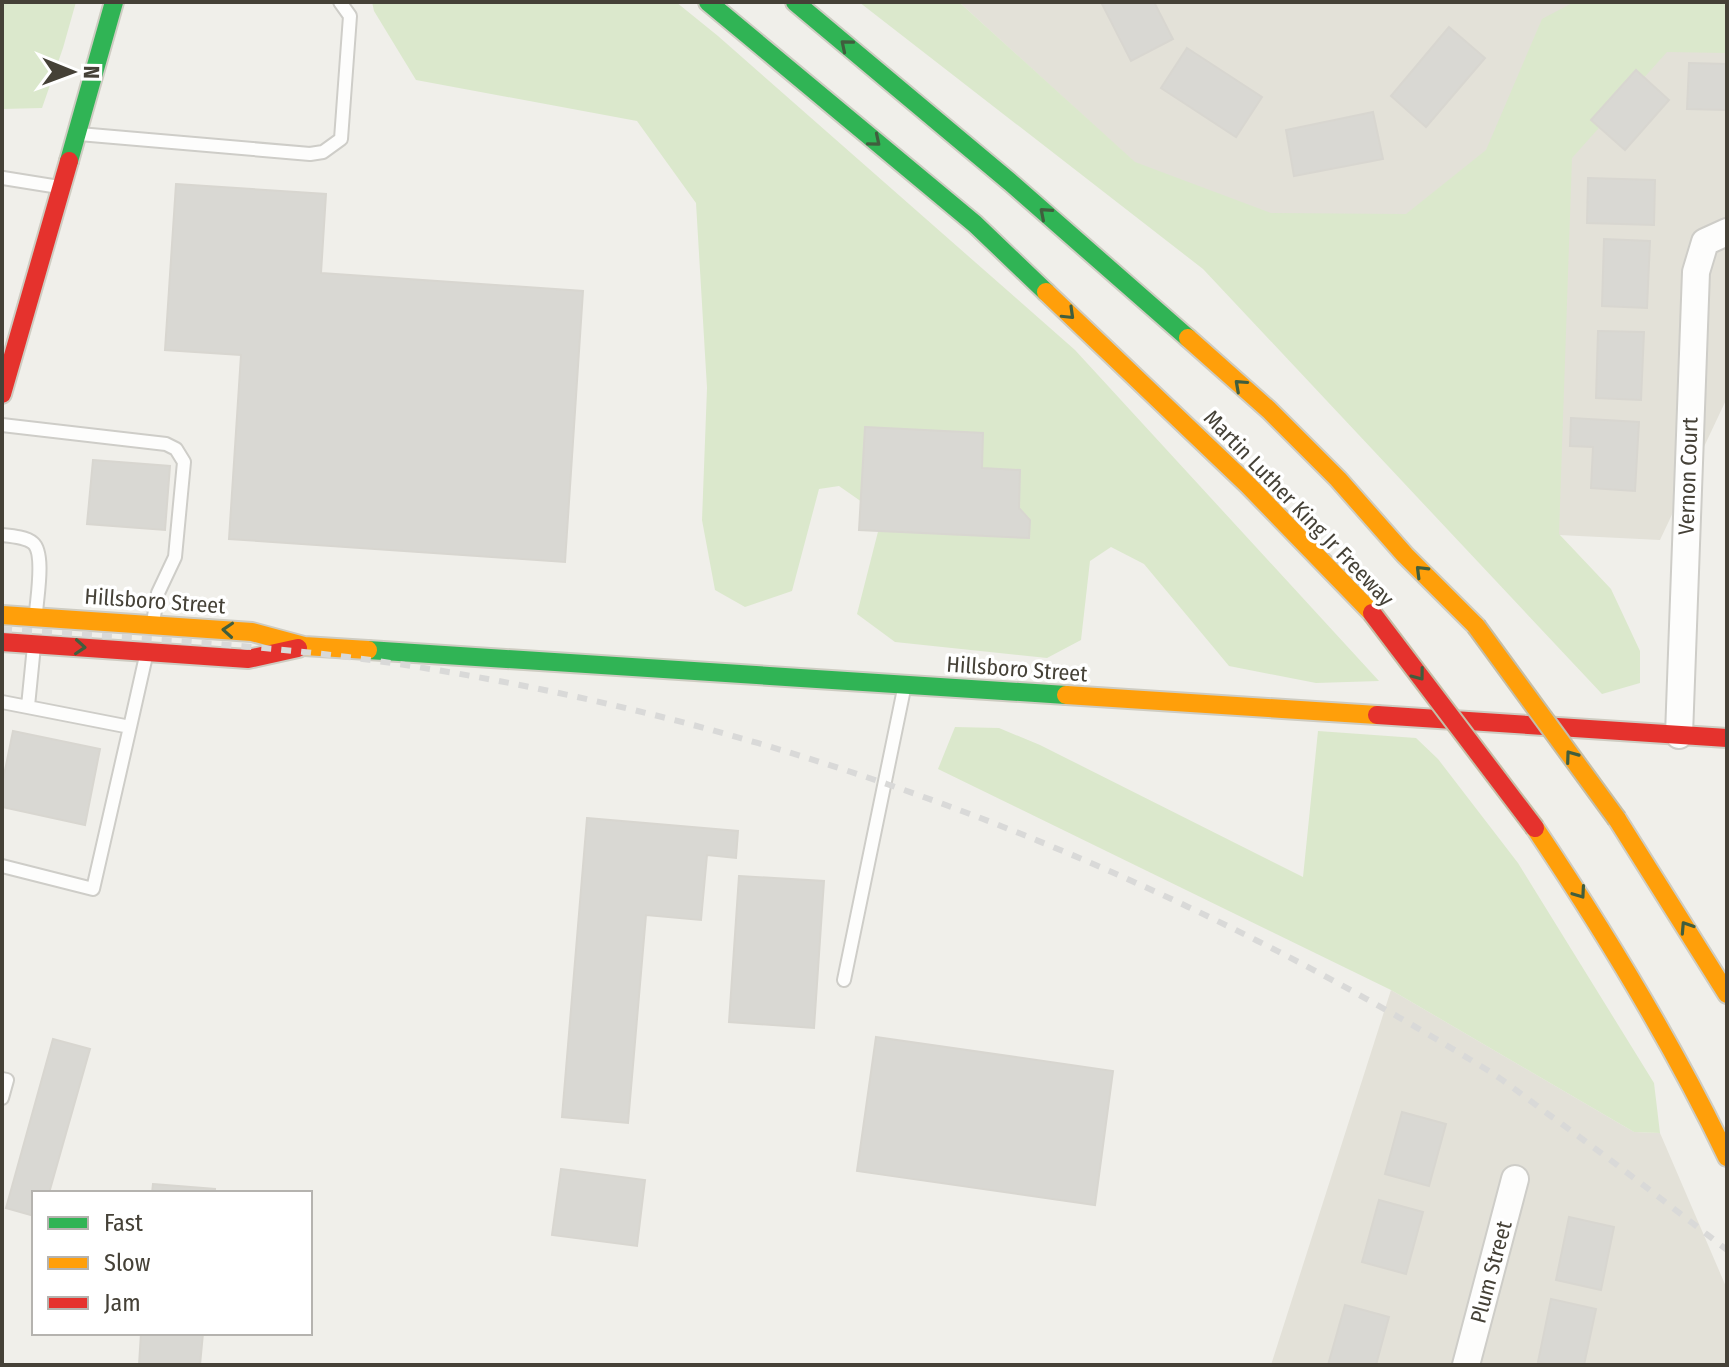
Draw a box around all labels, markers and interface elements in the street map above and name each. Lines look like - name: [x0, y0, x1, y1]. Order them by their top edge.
- north arrow: [32, 32, 112, 112]
- one-way arrow: [841, 40, 856, 55]
- text: N: [78, 66, 105, 79]
- one-way arrow: [866, 131, 881, 146]
- one-way arrow: [1040, 208, 1054, 223]
- one-way arrow: [1060, 305, 1075, 319]
- one-way arrow: [1235, 380, 1250, 395]
- street label: Martin Luther King Jr Freeway: [1198, 404, 1400, 612]
- street label: Vernon Court: [1672, 416, 1704, 535]
- one-way arrow: [1416, 566, 1430, 580]
- street label: Hillsboro Street: [84, 583, 227, 619]
- one-way arrow: [221, 622, 234, 639]
- one-way arrow: [74, 638, 87, 655]
- street label: Hillsboro Street: [946, 651, 1089, 687]
- one-way arrow: [1409, 666, 1423, 681]
- one-way arrow: [1566, 750, 1580, 765]
- one-way arrow: [1570, 884, 1585, 898]
- one-way arrow: [1681, 921, 1696, 936]
- legend: [32, 1191, 312, 1335]
- text: Fast: [104, 1209, 143, 1237]
- street label: Plum Street: [1464, 1217, 1518, 1326]
- text: Slow: [104, 1249, 151, 1277]
- text: Jam: [104, 1289, 141, 1317]

